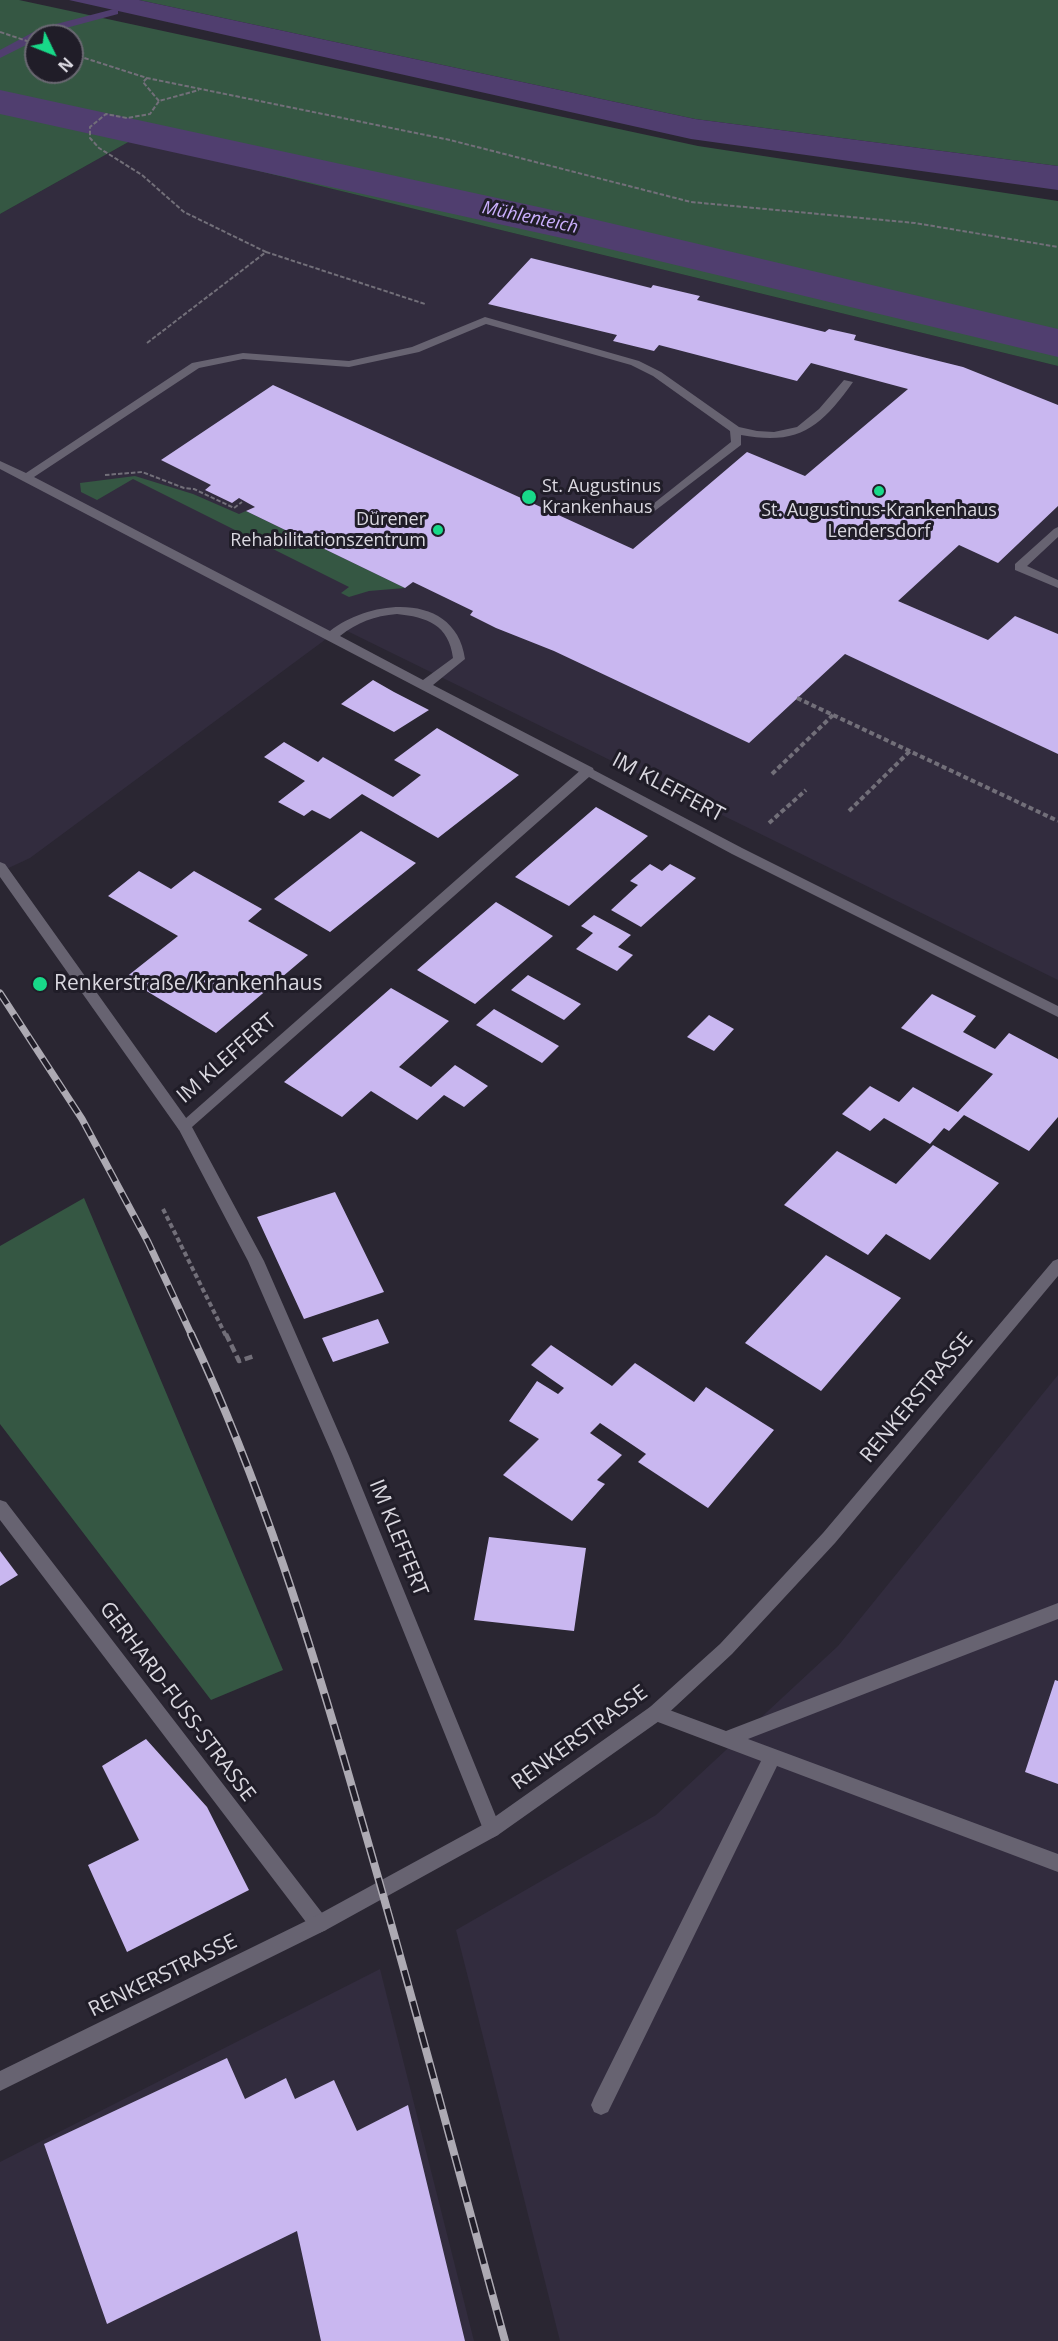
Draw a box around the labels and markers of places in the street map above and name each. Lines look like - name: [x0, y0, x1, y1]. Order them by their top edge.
- place label: St. Augustinus Krankenhaus: [542, 476, 661, 518]
- marker: St. Augustinus-Krankenhaus Lendersdorf: [872, 484, 886, 498]
- marker: St. Augustinus Krankenhaus: [520, 488, 538, 506]
- place label: St. Augustinus-Krankenhaus Lendersdorf: [761, 500, 997, 542]
- place label: Dürener Rehabilitationszentrum: [230, 509, 426, 552]
- marker: Dürener Rehabilitationszentrum: [431, 523, 445, 537]
- place label: Renkerstraße/Krankenhaus: [54, 971, 322, 997]
- marker: Renkerstraße/Krankenhaus: [31, 975, 49, 993]

